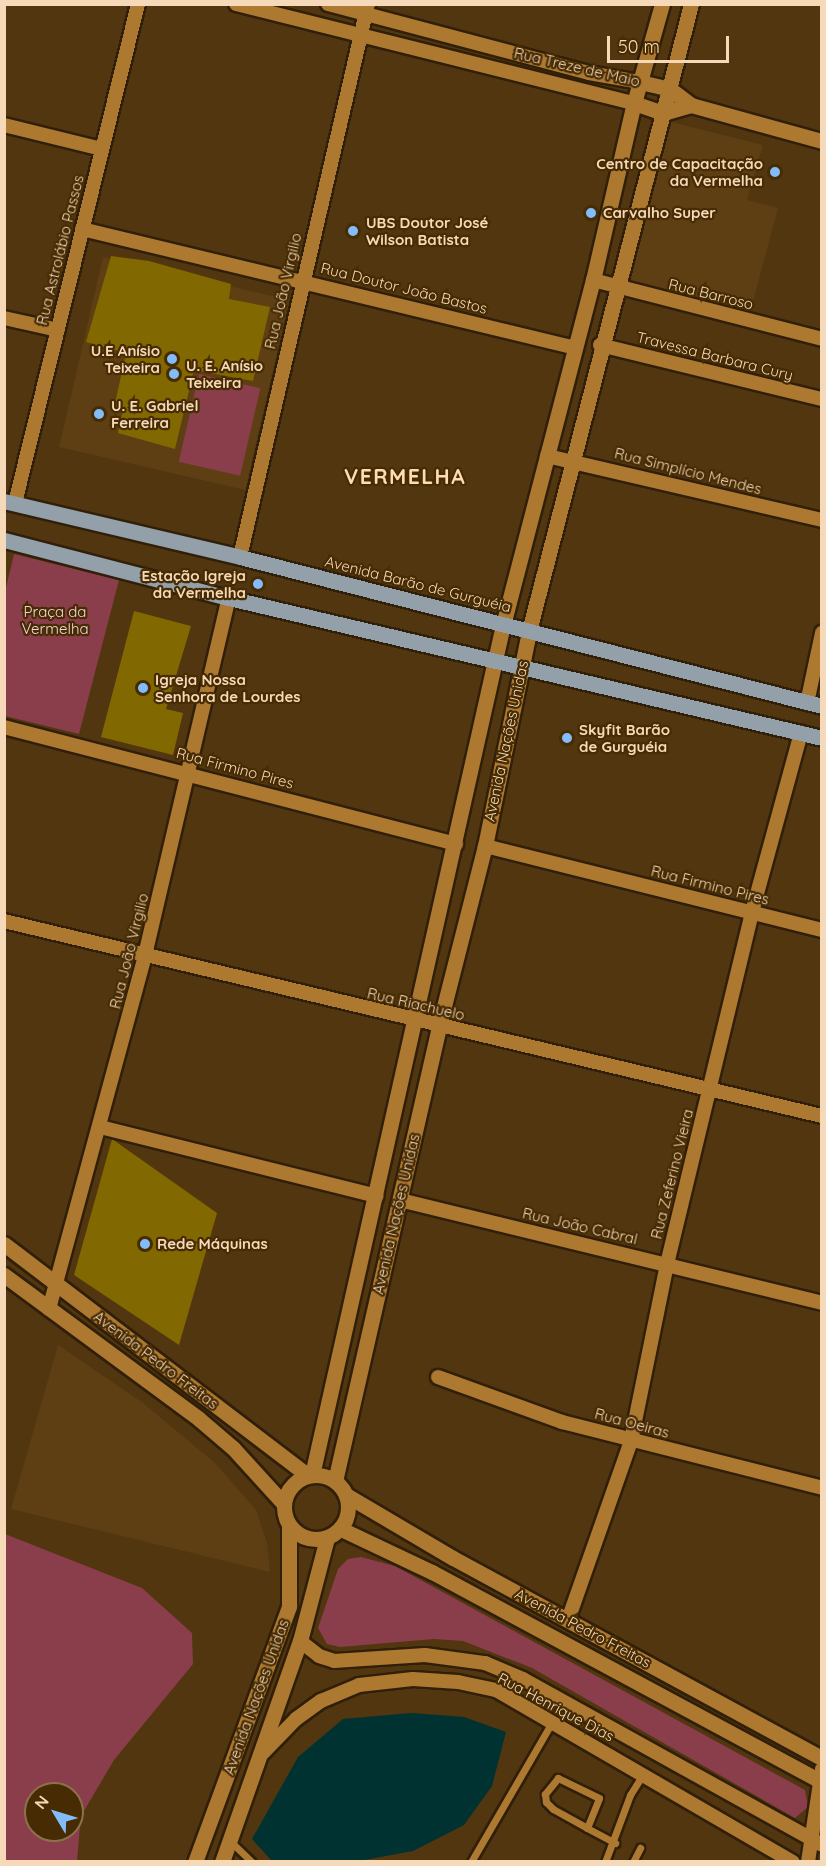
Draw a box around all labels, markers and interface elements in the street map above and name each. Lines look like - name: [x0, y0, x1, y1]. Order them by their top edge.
- scale bar: [610, 24, 732, 62]
- text: 50 m: [618, 35, 660, 58]
- street label: Rua Treze de Maio: [512, 44, 642, 90]
- place label: Centro de Capacitação da Vermelha: [596, 154, 763, 189]
- marker: Centro de Capacitação da Vermelha: [768, 165, 782, 179]
- street label: Rua Astrolábio Passos: [33, 173, 87, 327]
- place label: Carvalho Super: [603, 204, 716, 222]
- marker: Carvalho Super: [584, 206, 598, 220]
- place label: UBS Doutor José Wilson Batista: [366, 213, 488, 248]
- marker: UBS Doutor José Wilson Batista: [344, 222, 362, 240]
- street label: Rua João Virgilio: [261, 231, 305, 351]
- street label: Rua Doutor João Bastos: [319, 259, 489, 317]
- street label: Rua Barroso: [667, 275, 755, 313]
- street label: Travessa Barbara Cury: [635, 328, 795, 384]
- place label: U.E Anísio Teixeira: [91, 341, 160, 376]
- marker: U.E Anísio Teixeira: [165, 352, 179, 366]
- place label: U. E. Anísio Teixeira: [186, 356, 263, 391]
- marker: U. E. Anísio Teixeira: [167, 367, 181, 381]
- place label: U. E. Gabriel Ferreira: [111, 396, 198, 431]
- marker: U. E. Gabriel Ferreira: [92, 407, 106, 421]
- street label: Rua Simplício Mendes: [613, 444, 763, 498]
- district label: VERMELHA: [344, 463, 466, 489]
- street label: Avenida Barão de Gurguéia: [323, 552, 513, 616]
- place label: Estação Igreja da Vermelha: [142, 566, 246, 601]
- marker: Estação Igreja da Vermelha: [251, 577, 265, 591]
- park label: Praça da Vermelha: [21, 602, 89, 637]
- street label: Avenida Nações Unidas: [480, 659, 532, 823]
- place label: Igreja Nossa Senhora de Lourdes: [155, 670, 301, 705]
- marker: Igreja Nossa Senhora de Lourdes: [136, 681, 150, 695]
- place label: Skyfit Barão de Gurguéia: [579, 720, 670, 755]
- marker: Skyfit Barão de Gurguéia: [560, 731, 574, 745]
- street label: Rua Firmino Pires: [174, 744, 296, 792]
- street label: Rua Firmino Pires: [649, 862, 771, 908]
- street label: Rua João Virgilio: [106, 891, 152, 1011]
- street label: Rua Riachuelo: [365, 984, 467, 1024]
- street label: Rua Zeferino Vieira: [647, 1107, 697, 1241]
- street label: Avenida Nações Unidas: [369, 1132, 423, 1296]
- street label: Rua João Cabral: [521, 1204, 639, 1248]
- place label: Rede Máquinas: [157, 1235, 268, 1253]
- marker: Rede Máquinas: [138, 1237, 152, 1251]
- street label: Avenida Pedro Freitas: [90, 1307, 222, 1413]
- street label: Rua Oeiras: [593, 1404, 671, 1442]
- street label: Avenida Pedro Freitas: [512, 1585, 654, 1671]
- street label: Avenida Nações Unidas: [219, 1617, 293, 1777]
- street label: Rua Henrique Dias: [495, 1669, 617, 1745]
- north arrow: [24, 1782, 84, 1842]
- text: N: [30, 1791, 53, 1813]

